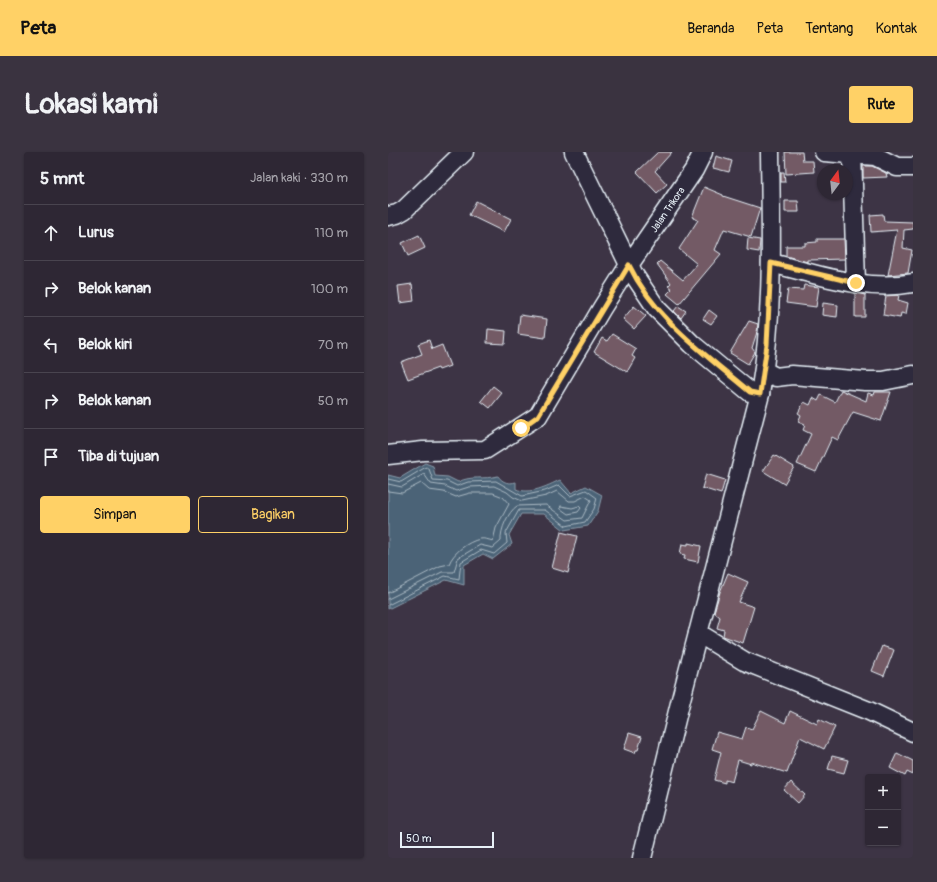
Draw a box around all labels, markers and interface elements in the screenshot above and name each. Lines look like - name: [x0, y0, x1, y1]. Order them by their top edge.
- text: Peta: [20, 16, 56, 40]
- text: Beranda: [687, 20, 735, 37]
- text: Peta: [757, 20, 783, 37]
- text: Tentang: [805, 20, 853, 37]
- text: Kontak: [875, 20, 917, 37]
- button: Rute: [849, 86, 913, 123]
- text: Lokasi kami: [24, 87, 158, 122]
- north arrow: [817, 164, 853, 200]
- text: 5 mnt: [40, 168, 84, 189]
- text: Jalan kaki · 330 m: [250, 170, 348, 186]
- street label: Jalan Trikora: [648, 185, 688, 235]
- icon: ahead: [40, 222, 62, 244]
- text: Lurus: [78, 223, 114, 242]
- text: 110 m: [315, 225, 348, 241]
- route end: [847, 274, 865, 292]
- icon: right: [40, 278, 62, 300]
- text: Belok kanan: [78, 279, 151, 298]
- text: 100 m: [311, 281, 348, 297]
- icon: left: [40, 334, 62, 356]
- text: Belok kiri: [78, 335, 132, 354]
- text: 70 m: [318, 337, 348, 353]
- icon: right: [40, 390, 62, 412]
- text: Belok kanan: [78, 391, 151, 410]
- text: 50 m: [318, 393, 348, 409]
- route start: [512, 419, 530, 437]
- icon: arrive: [40, 446, 62, 468]
- text: Tiba di tujuan: [78, 447, 159, 466]
- button: Simpan: [40, 496, 190, 533]
- button: Bagikan: [198, 496, 348, 533]
- map controls: [865, 774, 901, 846]
- button: +: [865, 774, 901, 810]
- button: −: [865, 810, 901, 846]
- scale bar: [400, 830, 494, 849]
- text: 50 m: [406, 832, 432, 845]

